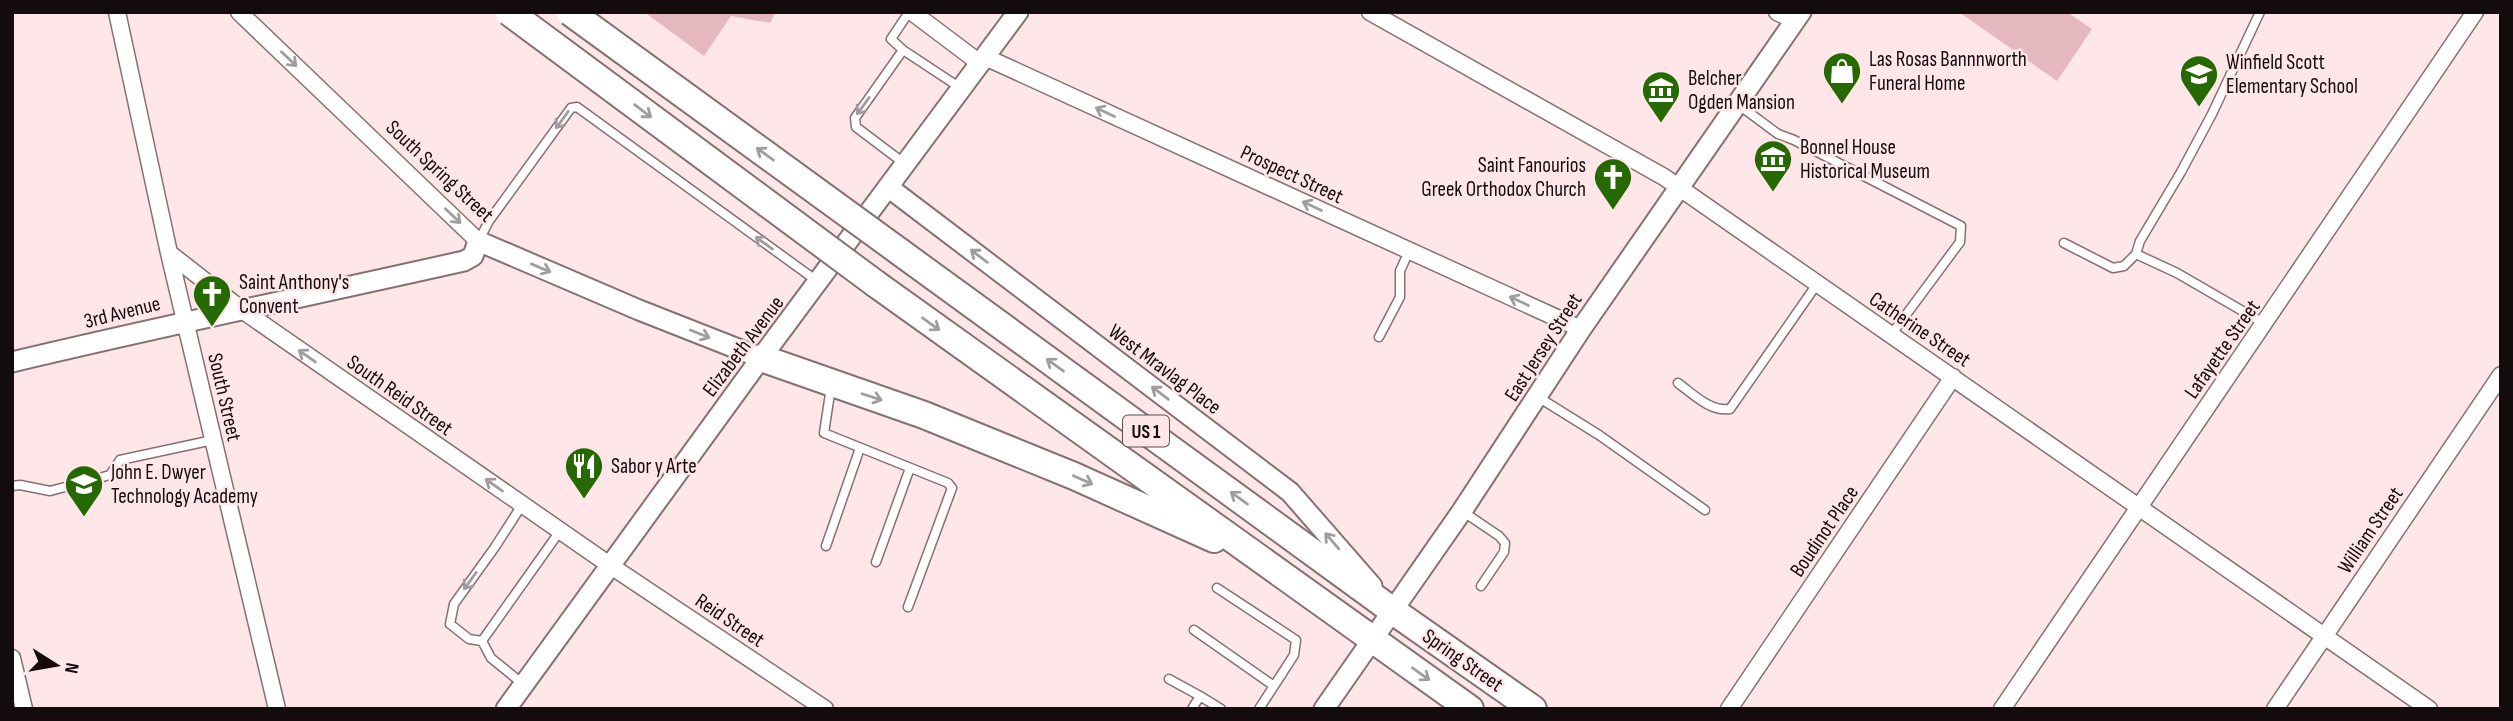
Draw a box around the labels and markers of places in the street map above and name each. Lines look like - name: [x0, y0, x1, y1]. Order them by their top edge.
- place label: Las Rosas Bannnworth Funeral Home: [1869, 47, 2027, 96]
- shop icon: Las Rosas Bannnworth Funeral Home: [1821, 50, 1863, 105]
- place label: Winfield Scott Elementary School: [2226, 50, 2358, 99]
- school or university icon: Winfield Scott Elementary School: [2178, 53, 2220, 108]
- place label: Belcher Ogden Mansion: [1688, 66, 1795, 115]
- museum icon: Belcher Ogden Mansion: [1640, 69, 1682, 124]
- place label: Bonnel House Historical Museum: [1800, 135, 1930, 184]
- museum icon: Bonnel House Historical Museum: [1752, 138, 1794, 193]
- place label: Saint Fanourios Greek Orthodox Church: [1421, 153, 1586, 202]
- church icon: Saint Fanourios Greek Orthodox Church: [1592, 156, 1634, 211]
- place label: Saint Anthony's Convent: [239, 270, 349, 319]
- church icon: Saint Anthony's Convent: [191, 273, 233, 328]
- restaurant icon: Sabor y Arte: [563, 445, 605, 500]
- place label: Sabor y Arte: [611, 454, 697, 479]
- place label: John E. Dwyer Technology Academy: [110, 460, 258, 509]
- school or university icon: John E. Dwyer Technology Academy: [63, 463, 105, 518]

